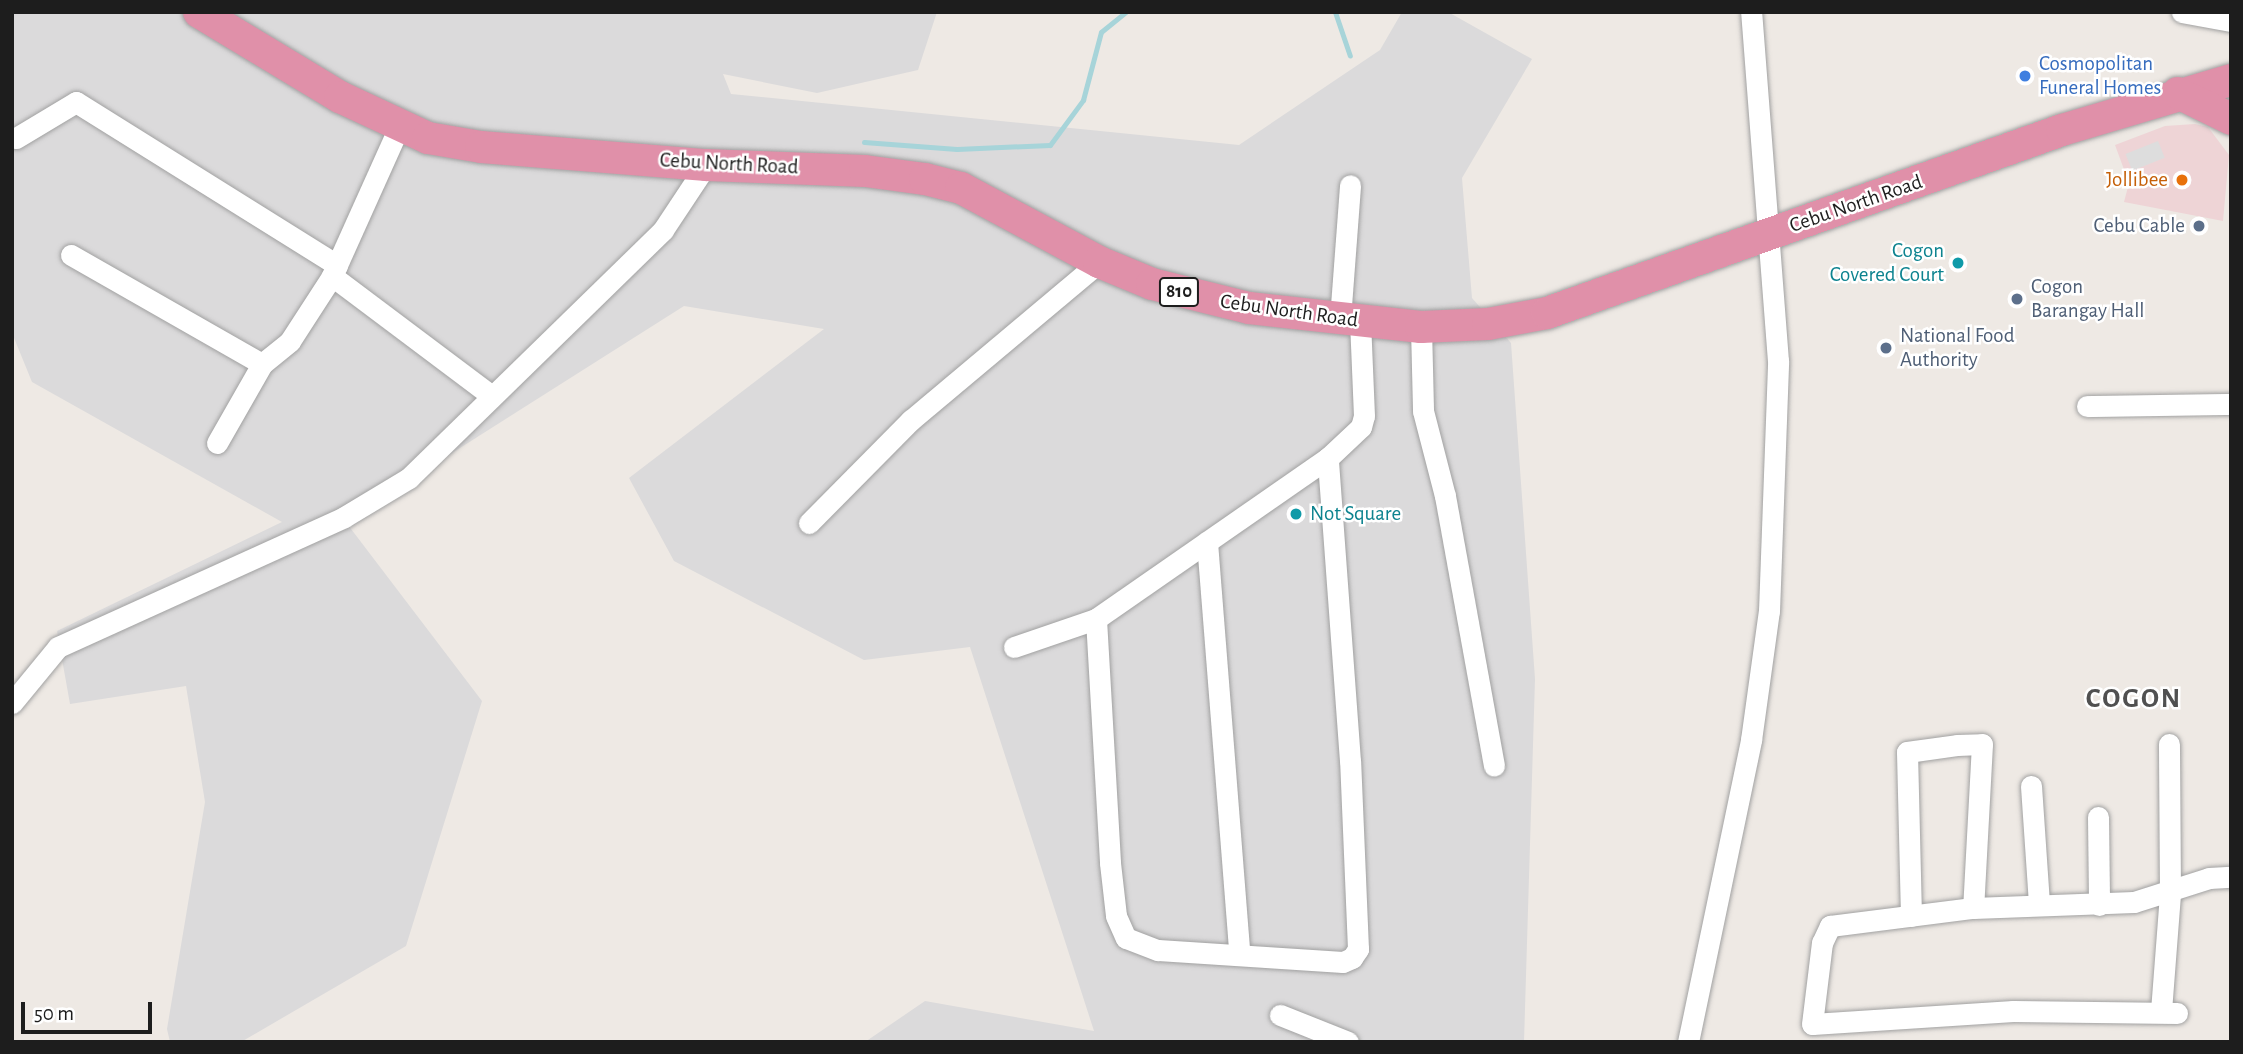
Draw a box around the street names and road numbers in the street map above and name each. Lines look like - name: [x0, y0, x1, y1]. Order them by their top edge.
- street label: Cebu North Road: [659, 148, 799, 180]
- street label: Cebu North Road: [1786, 169, 1926, 239]
- road number: 810: [1158, 276, 1200, 308]
- street label: Cebu North Road: [1219, 289, 1359, 333]

